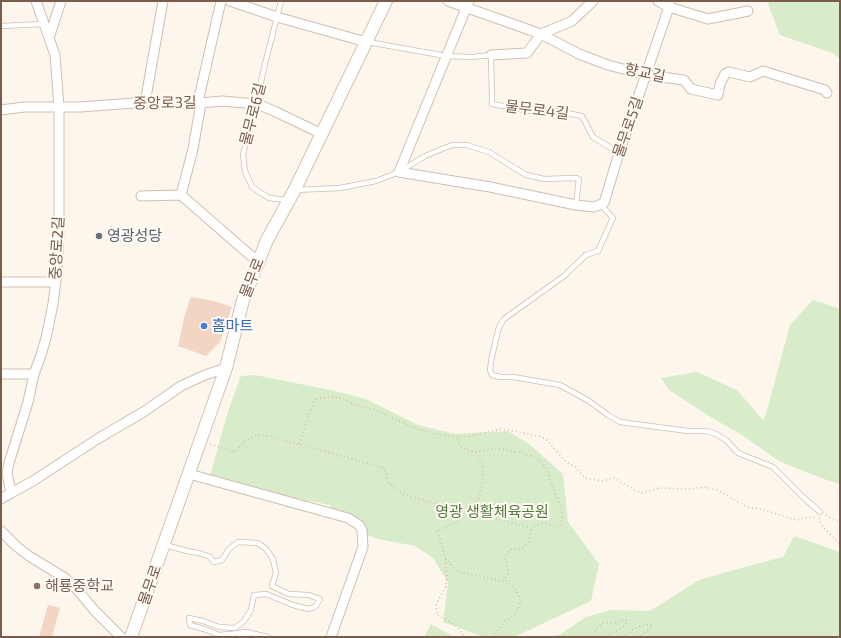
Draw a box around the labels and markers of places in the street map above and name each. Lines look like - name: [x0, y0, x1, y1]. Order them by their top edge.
- place label: 영광성당: [107, 227, 162, 245]
- marker: 영광성당: [94, 231, 104, 241]
- place label: 홈마트: [212, 317, 253, 335]
- marker: 홈마트: [199, 321, 209, 331]
- place label: 해룡중학교: [45, 577, 114, 595]
- marker: 해룡중학교: [32, 581, 42, 591]

